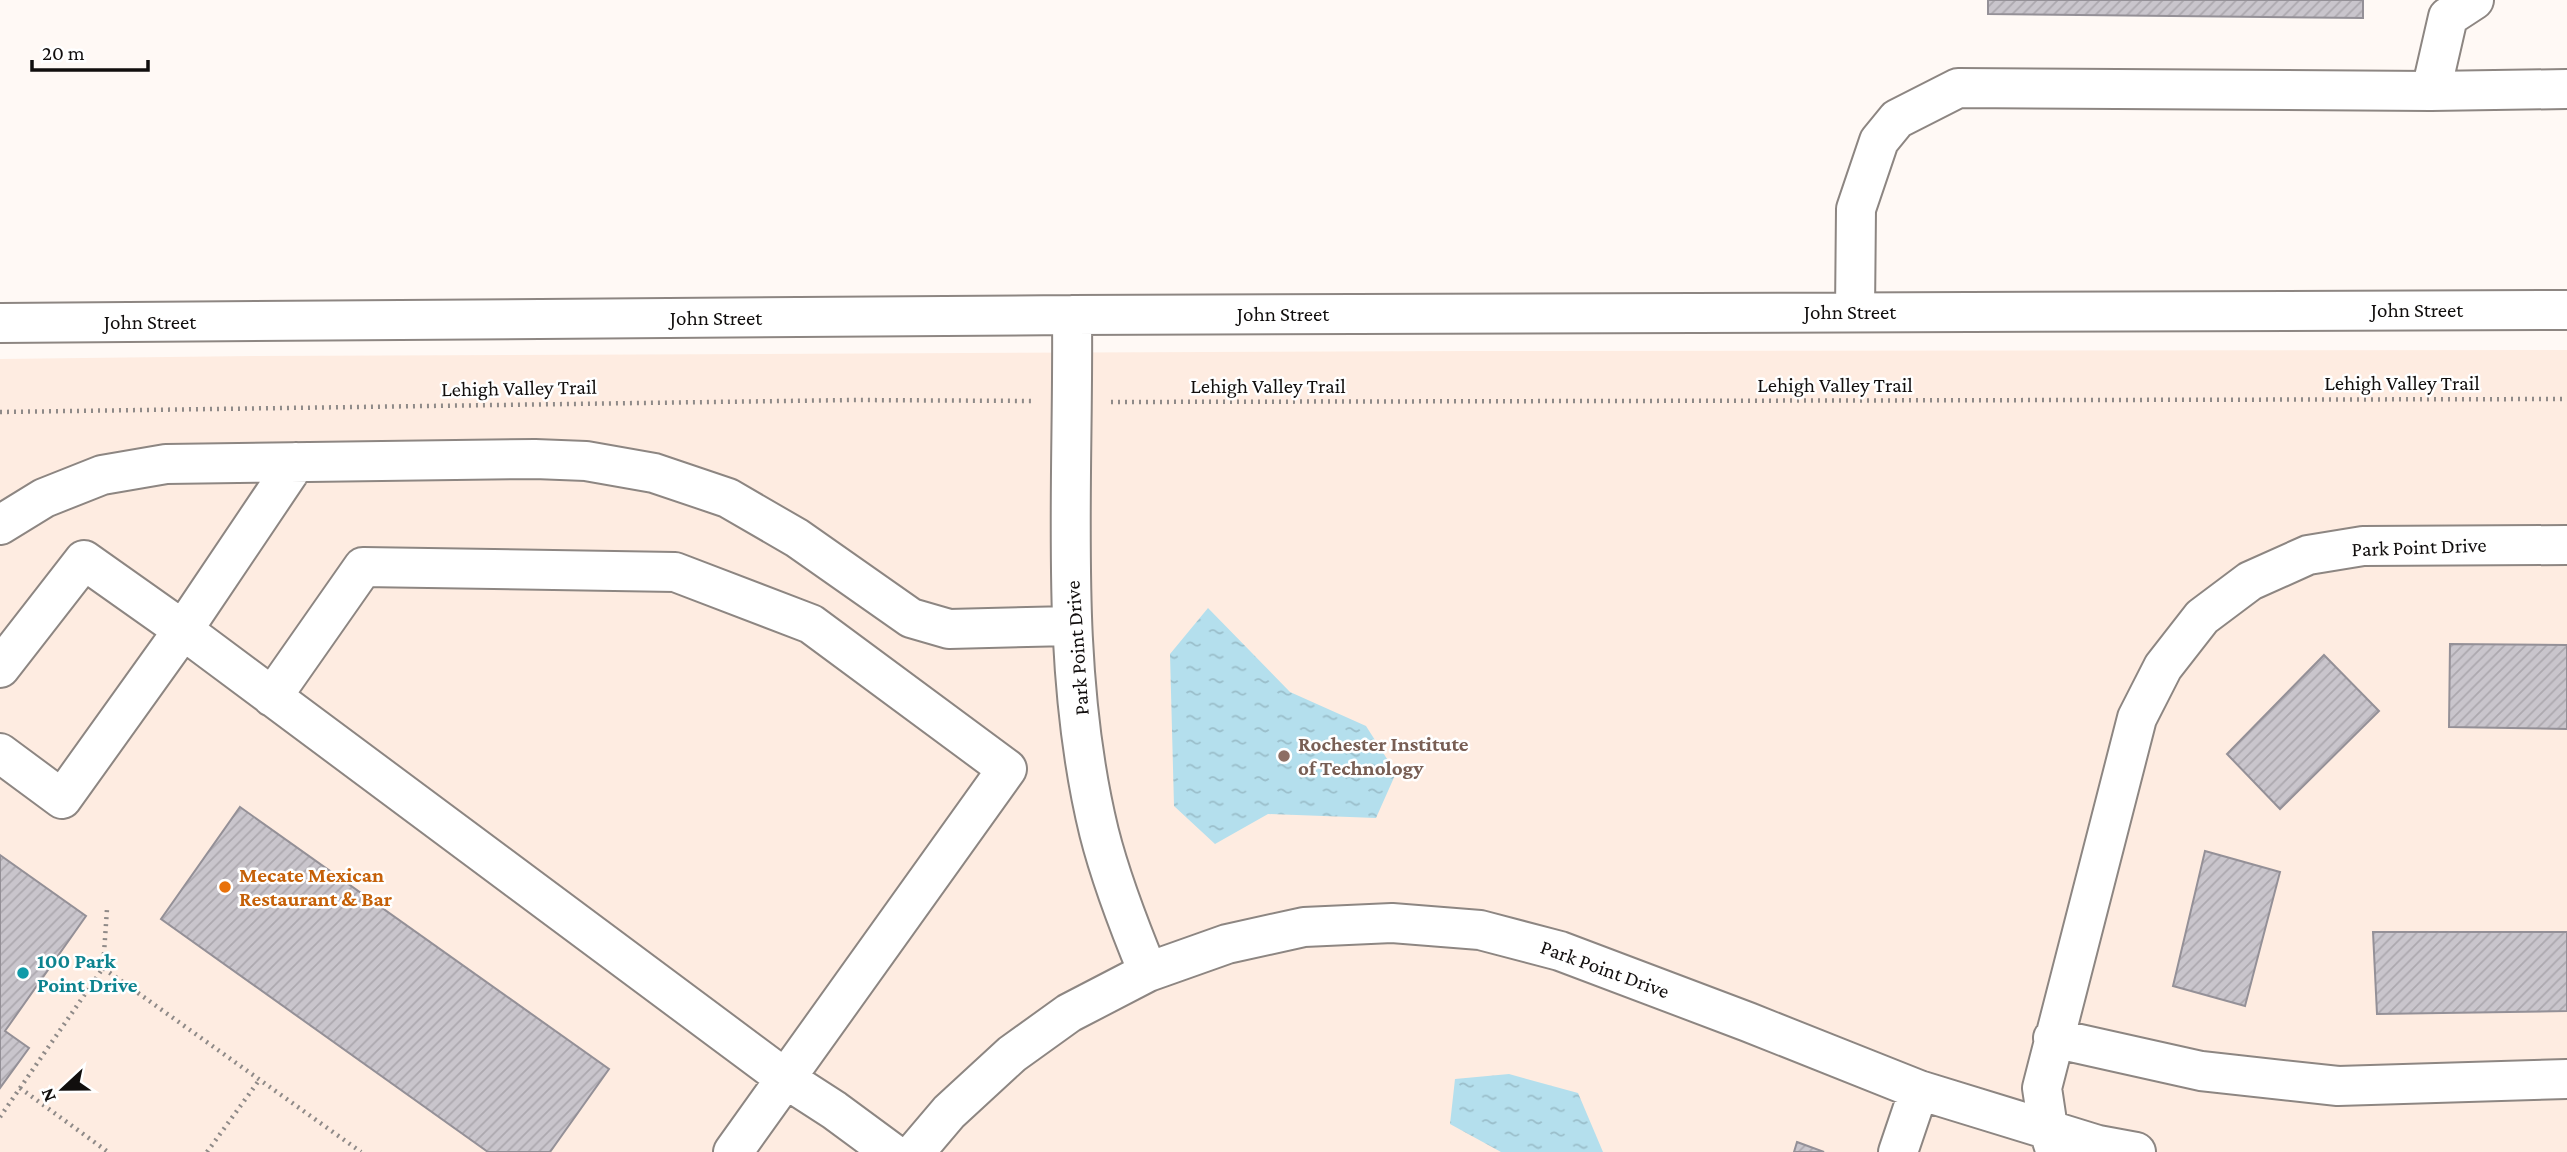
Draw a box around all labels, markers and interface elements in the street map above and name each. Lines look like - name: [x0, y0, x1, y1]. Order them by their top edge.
- scale bar: [32, 28, 147, 72]
- text: 20 m: [42, 41, 85, 65]
- street label: John Street: [2369, 298, 2464, 322]
- street label: John Street: [1802, 300, 1897, 324]
- street label: John Street: [1235, 302, 1330, 326]
- street label: John Street: [668, 306, 763, 330]
- street label: John Street: [102, 310, 197, 334]
- street label: Lehigh Valley Trail: [2324, 371, 2480, 395]
- street label: Lehigh Valley Trail: [1757, 373, 1913, 397]
- street label: Lehigh Valley Trail: [1190, 374, 1346, 398]
- street label: Lehigh Valley Trail: [441, 375, 597, 401]
- street label: Park Point Drive: [2351, 533, 2487, 561]
- street label: Park Point Drive: [1060, 580, 1094, 716]
- place label: Rochester Institute of Technology: [1298, 732, 1469, 780]
- marker: Rochester Institute of Technology: [1276, 748, 1292, 764]
- place label: Mecate Mexican Restaurant & Bar: [239, 863, 393, 911]
- marker: Mecate Mexican Restaurant & Bar: [217, 879, 233, 895]
- street label: Park Point Drive: [1537, 935, 1673, 1003]
- place label: 100 Park Point Drive: [37, 949, 138, 997]
- marker: 100 Park Point Drive: [15, 965, 31, 981]
- north arrow: [28, 1054, 98, 1124]
- text: N: [36, 1085, 60, 1105]

